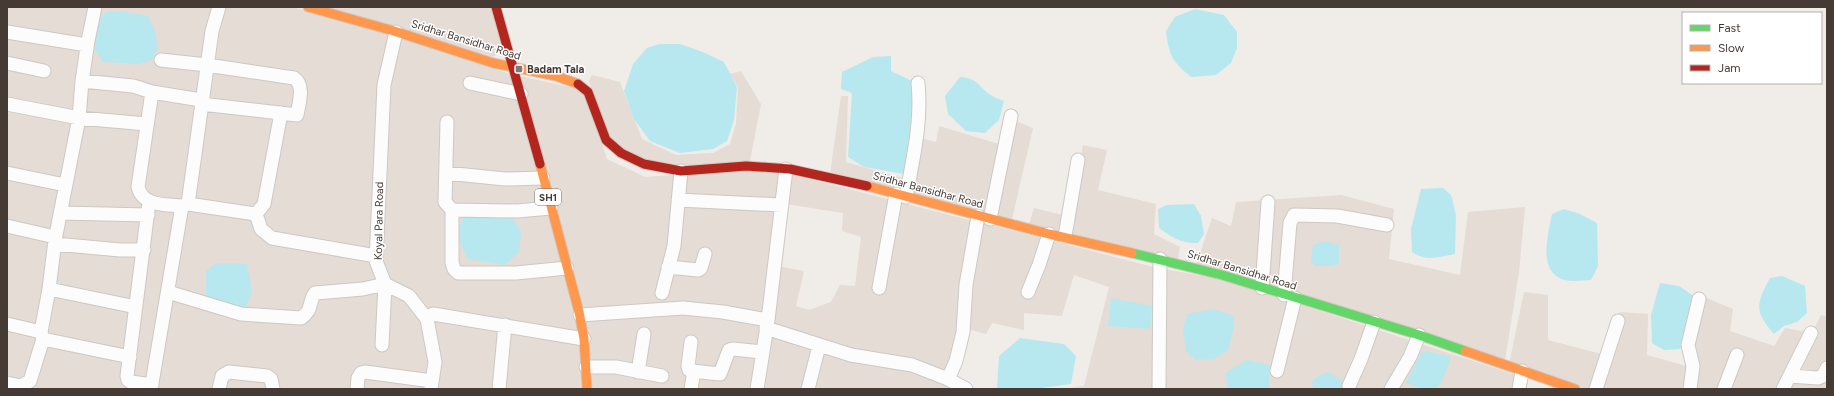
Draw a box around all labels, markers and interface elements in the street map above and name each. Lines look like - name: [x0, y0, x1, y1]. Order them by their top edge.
- legend: [1682, 12, 1822, 84]
- street label: Sridhar Bansidhar Road: [410, 17, 522, 63]
- text: Fast: [1718, 21, 1741, 35]
- text: Slow: [1718, 41, 1745, 55]
- text: Jam: [1718, 61, 1741, 75]
- place label: Badam Tala: [527, 63, 584, 76]
- marker: Badam Tala: [514, 64, 524, 74]
- street label: Sridhar Bansidhar Road: [871, 169, 985, 211]
- street label: Koyal Para Road: [372, 182, 386, 260]
- road number: SH1: [535, 189, 561, 205]
- street label: Sridhar Bansidhar Road: [1186, 247, 1298, 293]

